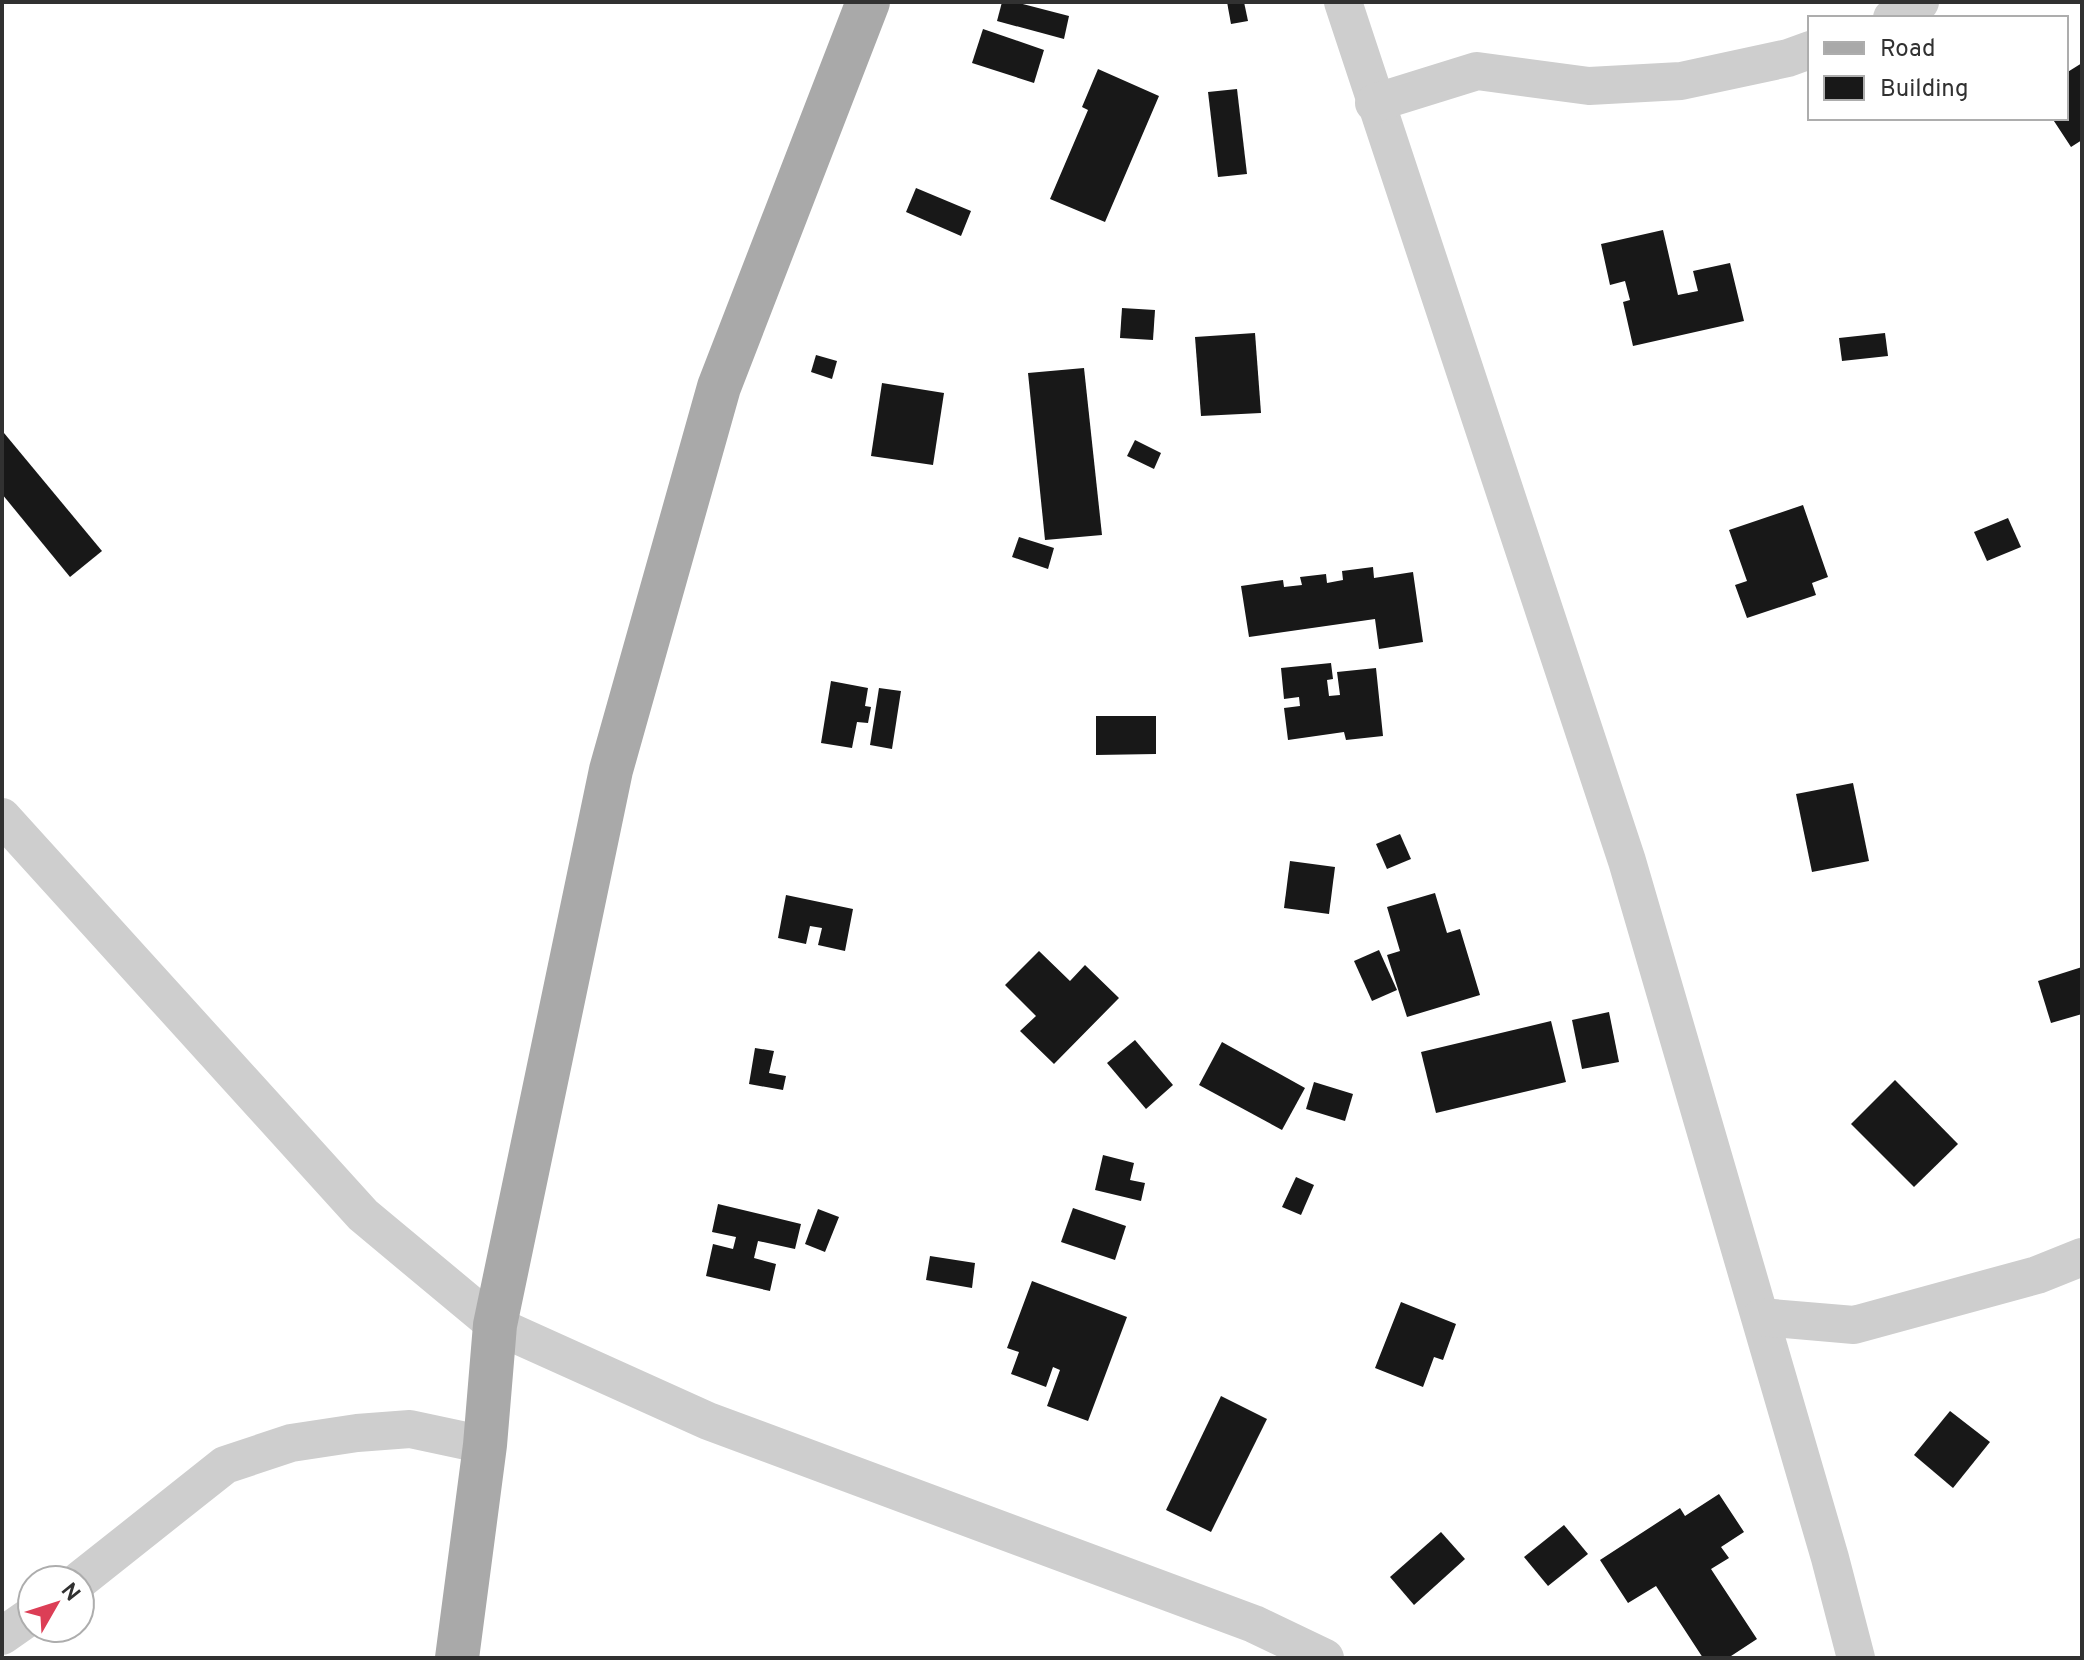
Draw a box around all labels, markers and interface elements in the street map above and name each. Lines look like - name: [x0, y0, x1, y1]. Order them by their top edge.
- legend: [1808, 16, 2068, 120]
- text: Road: [1880, 35, 1936, 65]
- text: Building: [1880, 75, 1969, 105]
- north arrow: [16, 1564, 96, 1644]
- text: N: [54, 1578, 85, 1608]

